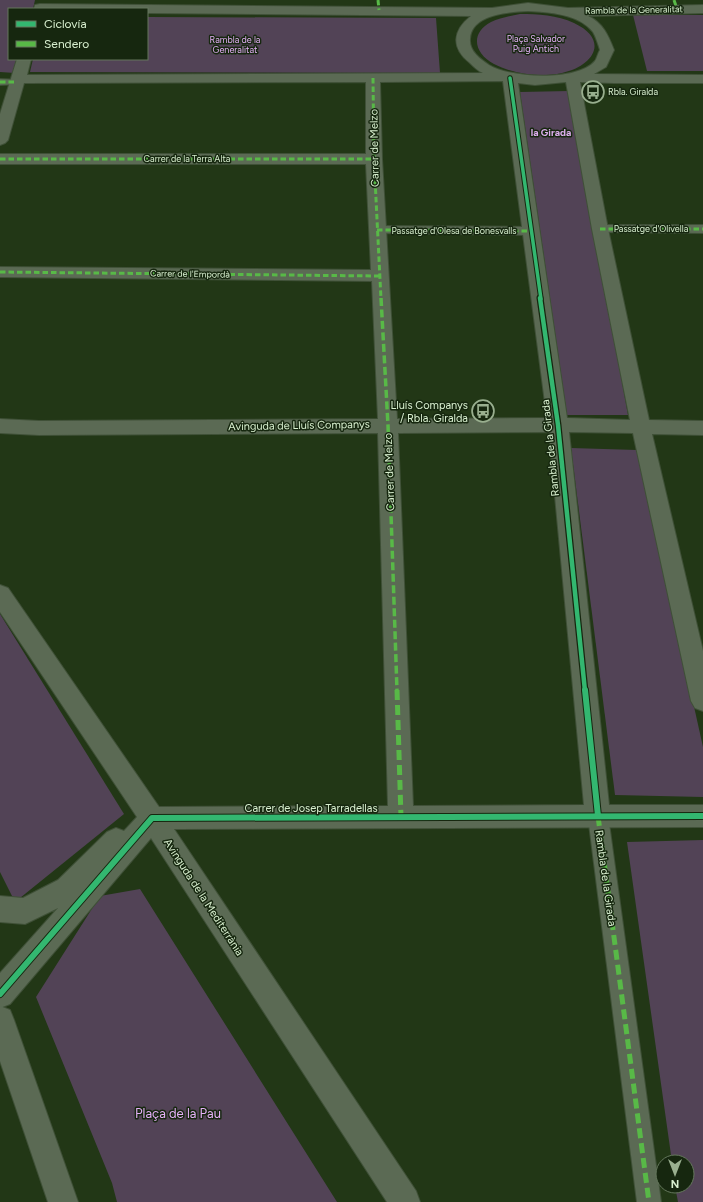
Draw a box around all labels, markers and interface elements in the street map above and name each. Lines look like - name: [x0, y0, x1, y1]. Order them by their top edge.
- street label: Rambla de la Generalitat: [585, 3, 684, 16]
- legend: [8, 8, 148, 60]
- text: Ciclovía: [44, 17, 87, 31]
- park label: Plaça Salvador Puig Antich: [507, 33, 565, 54]
- park label: Rambla de la Generalitat: [210, 34, 261, 55]
- text: Sendero: [44, 37, 89, 51]
- bus stop icon: Rbla. Giralda: [580, 79, 606, 105]
- place label: Rbla. Giralda: [608, 86, 658, 97]
- street label: Carrer de Melzo: [367, 109, 382, 187]
- district label: la Girada: [531, 126, 571, 139]
- street label: Carrer de la Terra Alta: [144, 153, 231, 164]
- street label: Passatge d'Olivella: [614, 223, 689, 234]
- street label: Passatge d'Olesa de Bonesvalls: [391, 225, 517, 236]
- street label: Carrer de l'Empordà: [150, 267, 230, 280]
- bus stop icon: Lluís Companys / Rbla. Giralda: [470, 398, 496, 424]
- place label: Lluís Companys / Rbla. Giralda: [391, 399, 468, 425]
- street label: Rambla de la Girada: [539, 399, 562, 497]
- street label: Avinguda de Lluís Companys: [228, 418, 370, 433]
- street label: Carrer de Melzo: [382, 433, 397, 511]
- street label: Carrer de Josep Tarradellas: [244, 802, 378, 815]
- street label: Rambla de la Girada: [592, 829, 619, 927]
- street label: Avinguda de la Mediterrània: [161, 836, 246, 958]
- park label: Plaça de la Pau: [135, 1106, 221, 1121]
- north arrow: [655, 1154, 695, 1194]
- text: N: [671, 1177, 679, 1190]

